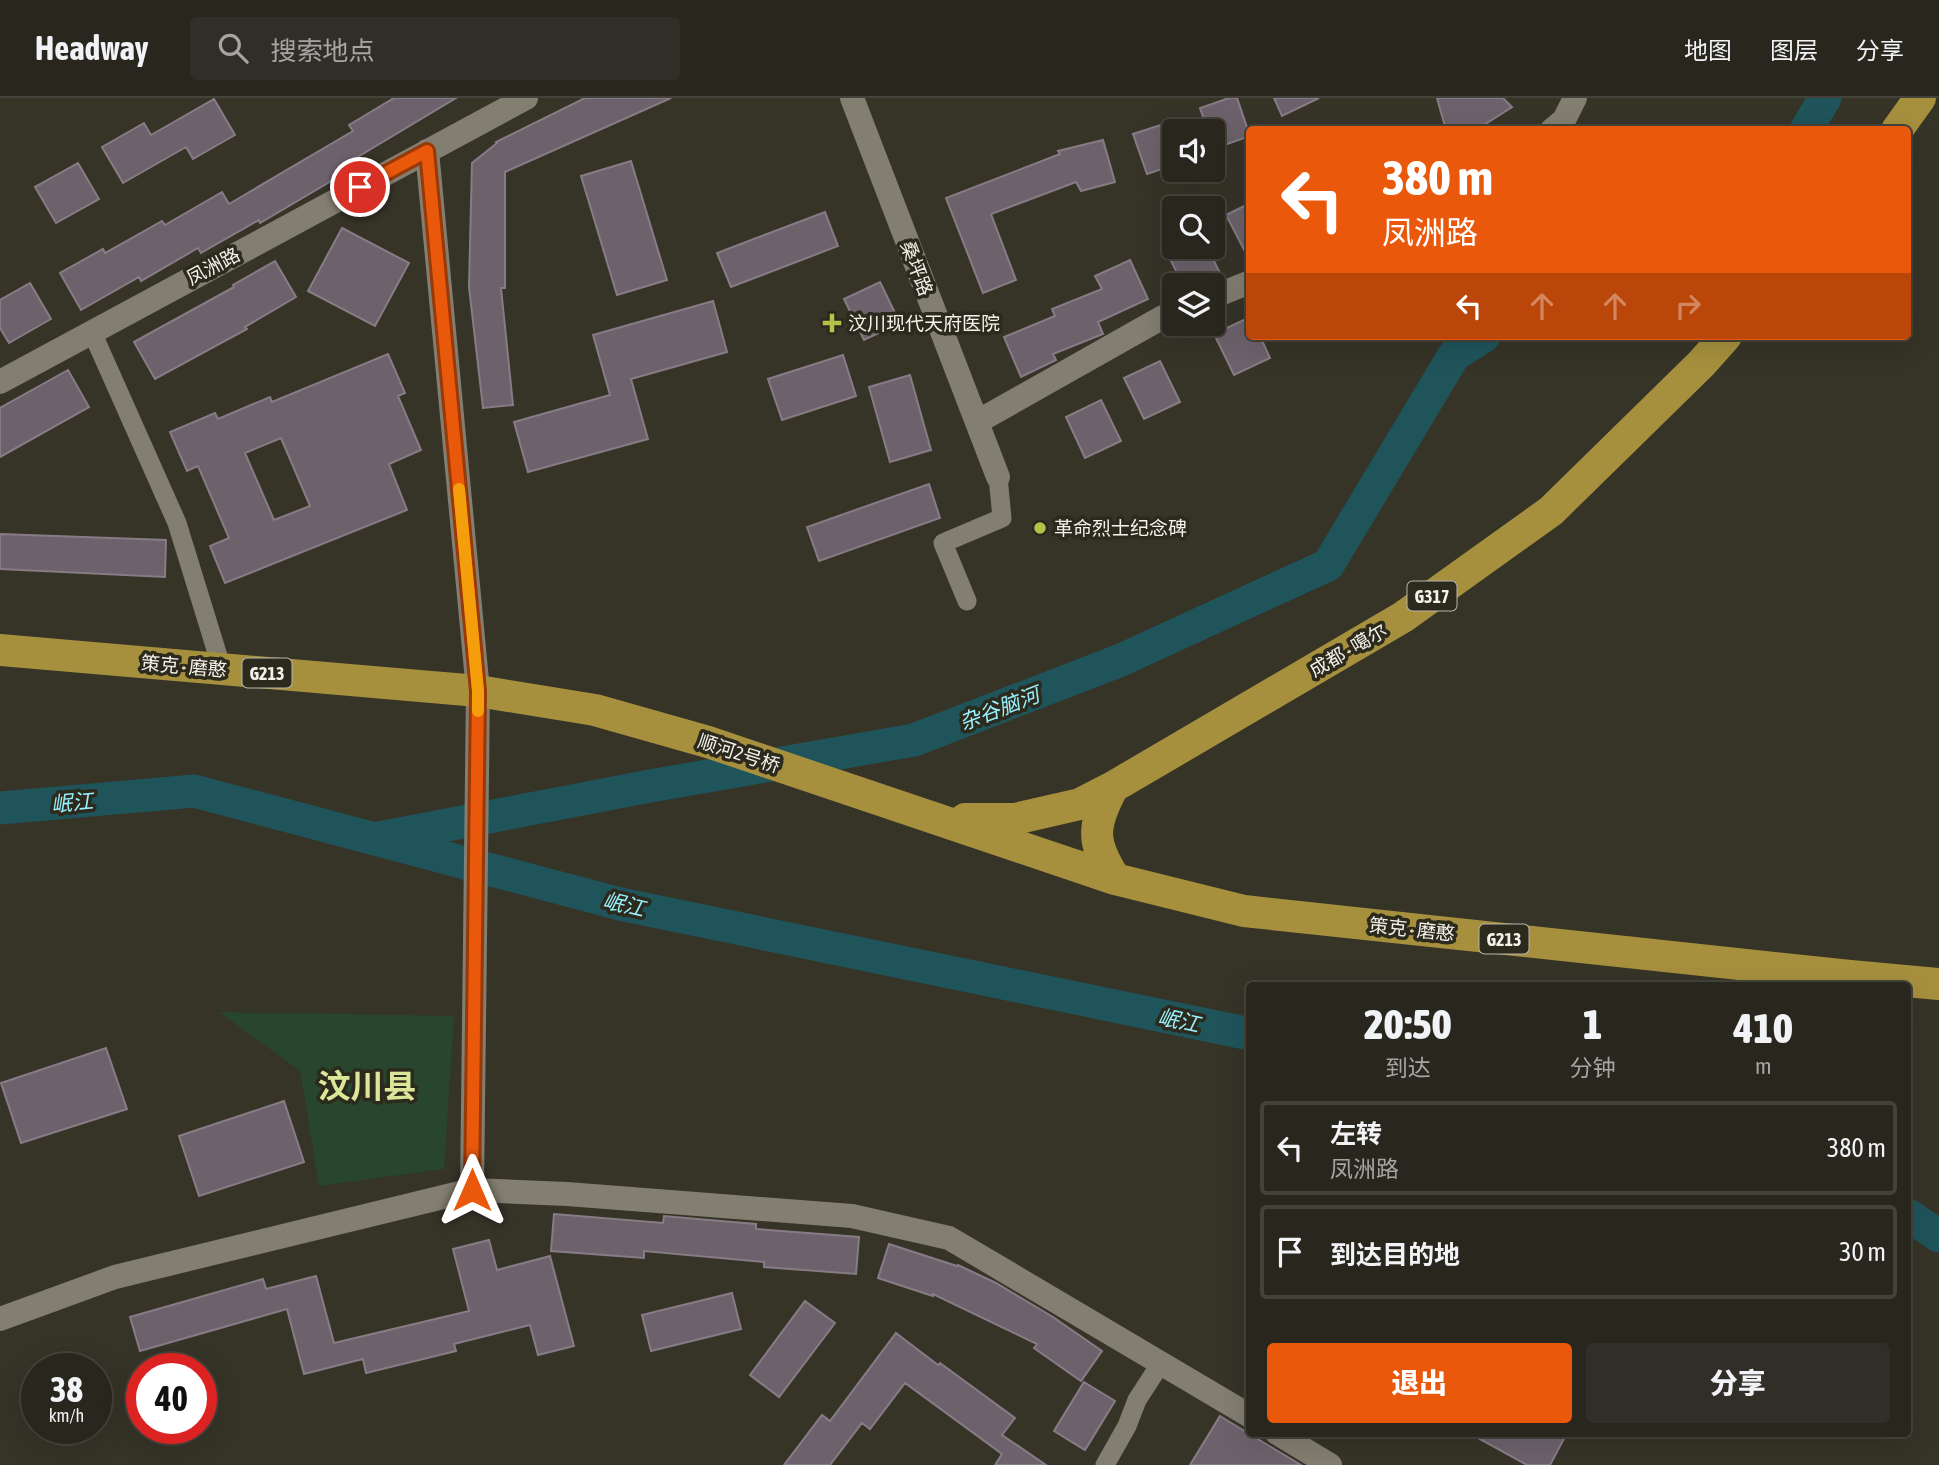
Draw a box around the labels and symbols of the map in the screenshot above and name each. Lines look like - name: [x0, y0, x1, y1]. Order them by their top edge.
- pin: [330, 157, 390, 217]
- street label: 桑坪路: [897, 237, 937, 299]
- street label: 凤洲路: [183, 243, 243, 289]
- place label: 汶川现代天府医院: [848, 312, 1000, 334]
- marker: 汶川现代天府医院: [822, 313, 842, 333]
- place label: 革命烈士纪念碑: [1054, 517, 1187, 539]
- marker: 革命烈士纪念碑: [1032, 520, 1048, 536]
- road number: G317: [1408, 582, 1456, 610]
- street label: 成都 - 噶尔: [1305, 619, 1391, 681]
- street label: 策克 - 磨憨: [140, 651, 228, 681]
- road number: G213: [243, 658, 292, 688]
- water label: 杂谷脑河: [955, 680, 1046, 734]
- street label: 顺河2号桥: [695, 729, 783, 777]
- water label: 岷江: [50, 788, 96, 816]
- water label: 岷江: [601, 888, 649, 921]
- street label: 策克 - 磨憨: [1368, 914, 1456, 944]
- road number: G213: [1480, 924, 1528, 954]
- water label: 岷江: [1156, 1004, 1204, 1037]
- district label: 汶川县: [318, 1067, 417, 1105]
- position arrow: [435, 1153, 509, 1227]
- speed limit sign: 40: [126, 1353, 217, 1444]

